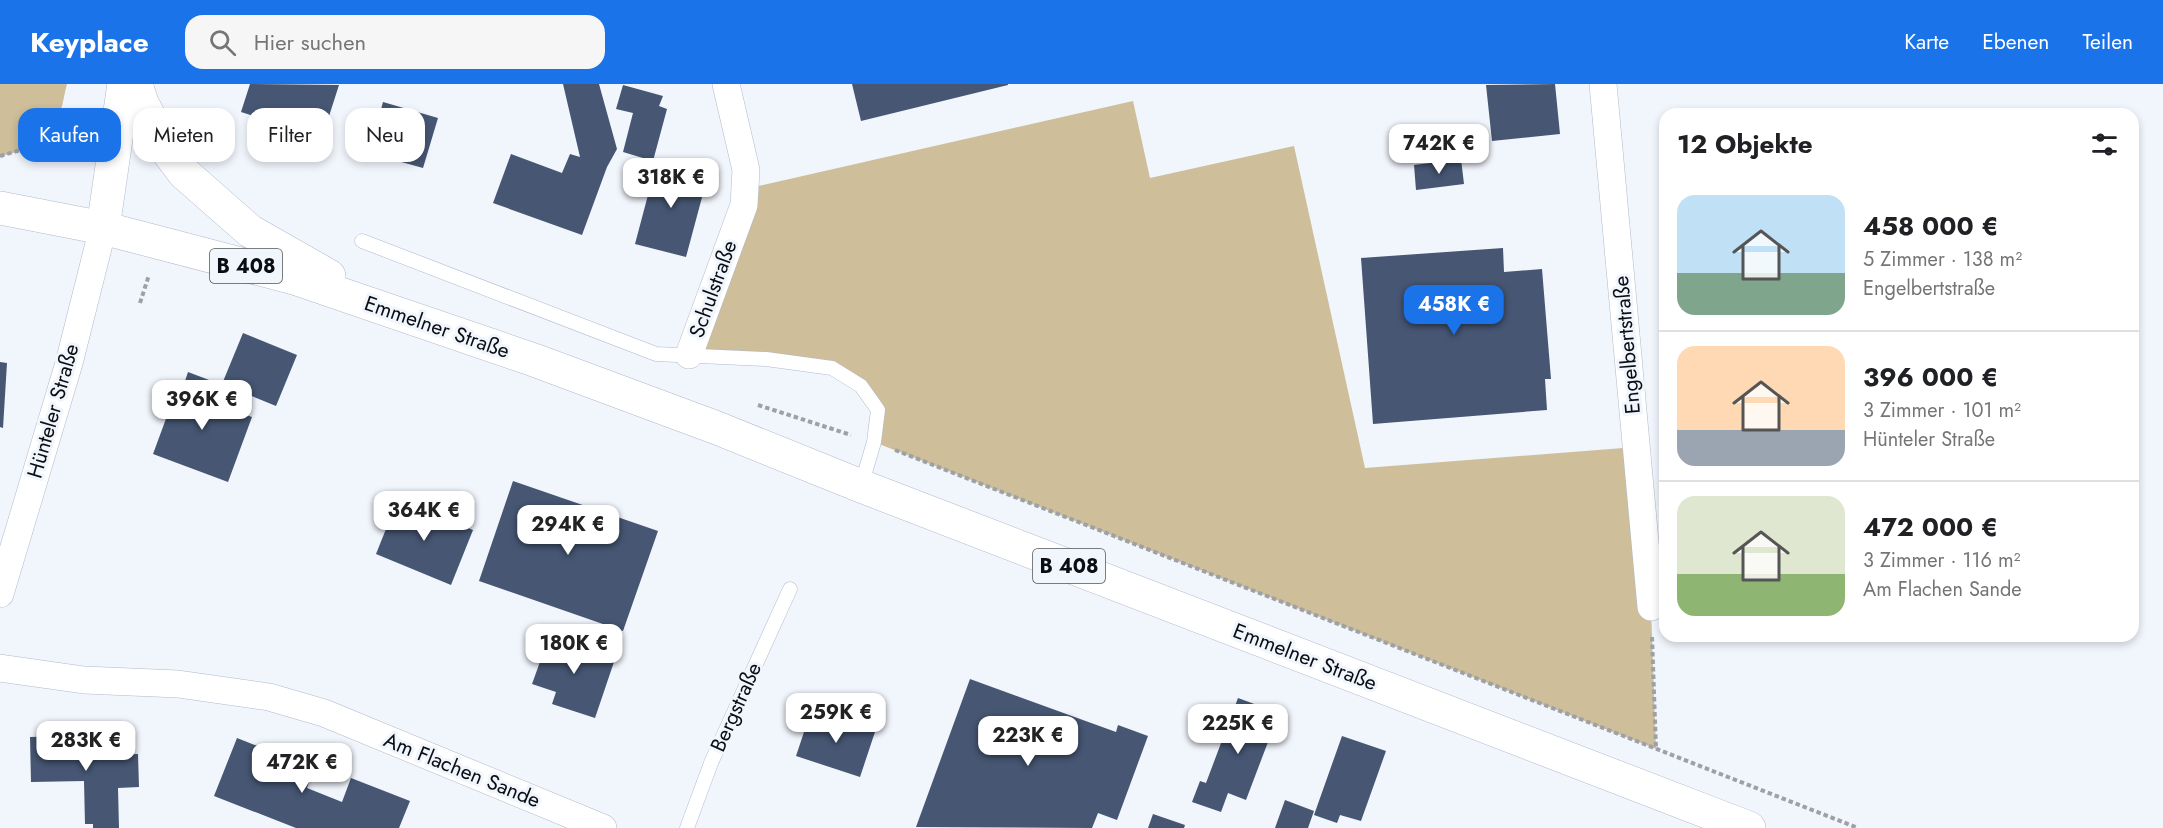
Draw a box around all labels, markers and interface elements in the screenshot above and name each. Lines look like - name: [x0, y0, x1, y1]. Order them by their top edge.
- search box: [185, 15, 605, 69]
- text: Keyplace: [30, 22, 149, 63]
- icon: search: [206, 26, 239, 59]
- text: Hier suchen: [254, 26, 366, 58]
- text: Karte: [1904, 27, 1949, 57]
- text: Ebenen: [1982, 27, 2049, 57]
- text: Teilen: [2082, 27, 2133, 57]
- chip: Kaufen: [18, 108, 121, 162]
- chip: Mieten: [133, 108, 235, 162]
- chip: Filter: [247, 108, 333, 162]
- chip: Neu: [345, 108, 425, 162]
- pin: 742K €: [1390, 124, 1488, 175]
- text: 12 Objekte: [1677, 125, 1813, 163]
- icon: filters: [2088, 128, 2121, 161]
- text: 742K €: [1403, 129, 1475, 158]
- pin: 318K €: [622, 158, 720, 209]
- text: 318K €: [637, 163, 705, 192]
- text: 458 000 €: [1863, 207, 1999, 245]
- icon: home: [1725, 219, 1797, 291]
- street label: Schulstraße: [681, 236, 745, 342]
- text: 5 Zimmer · 138 m²: [1863, 245, 2022, 274]
- road number: B 408: [210, 249, 282, 283]
- street label: Engelbertstraße: [1606, 274, 1648, 415]
- text: Engelbertstraße: [1863, 274, 1995, 303]
- pin: 458K €: [1405, 285, 1503, 336]
- street label: Emmelner Straße: [360, 288, 514, 366]
- text: 458K €: [1418, 290, 1490, 319]
- street label: Hünteler Straße: [19, 340, 87, 482]
- text: 396 000 €: [1863, 358, 1998, 396]
- icon: home: [1725, 370, 1797, 442]
- pin: 396K €: [153, 380, 251, 431]
- text: 396K €: [166, 385, 238, 414]
- text: 3 Zimmer · 101 m²: [1863, 396, 2021, 425]
- text: Hünteler Straße: [1863, 425, 1995, 454]
- pin: 364K €: [375, 491, 473, 542]
- text: 364K €: [388, 496, 460, 525]
- pin: 294K €: [519, 505, 617, 556]
- text: 472 000 €: [1863, 508, 1998, 546]
- text: 294K €: [531, 510, 605, 539]
- icon: home: [1725, 520, 1797, 592]
- text: 3 Zimmer · 116 m²: [1863, 546, 2020, 575]
- road number: B 408: [1033, 549, 1105, 583]
- text: Am Flachen Sande: [1863, 575, 2022, 604]
- street label: Emmelner Straße: [1229, 616, 1381, 698]
- pin: 180K €: [525, 624, 623, 675]
- text: 180K €: [539, 629, 609, 658]
- street label: Bergstraße: [703, 657, 769, 756]
- pin: 259K €: [787, 693, 885, 744]
- text: 259K €: [800, 698, 872, 727]
- pin: 225K €: [1189, 704, 1287, 755]
- text: 225K €: [1202, 709, 1274, 738]
- pin: 223K €: [979, 716, 1077, 767]
- pin: 283K €: [37, 721, 135, 772]
- text: 223K €: [992, 721, 1064, 750]
- street label: Am Flachen Sande: [379, 725, 545, 815]
- text: 283K €: [50, 726, 122, 755]
- pin: 472K €: [253, 743, 351, 794]
- text: 472K €: [266, 748, 338, 777]

